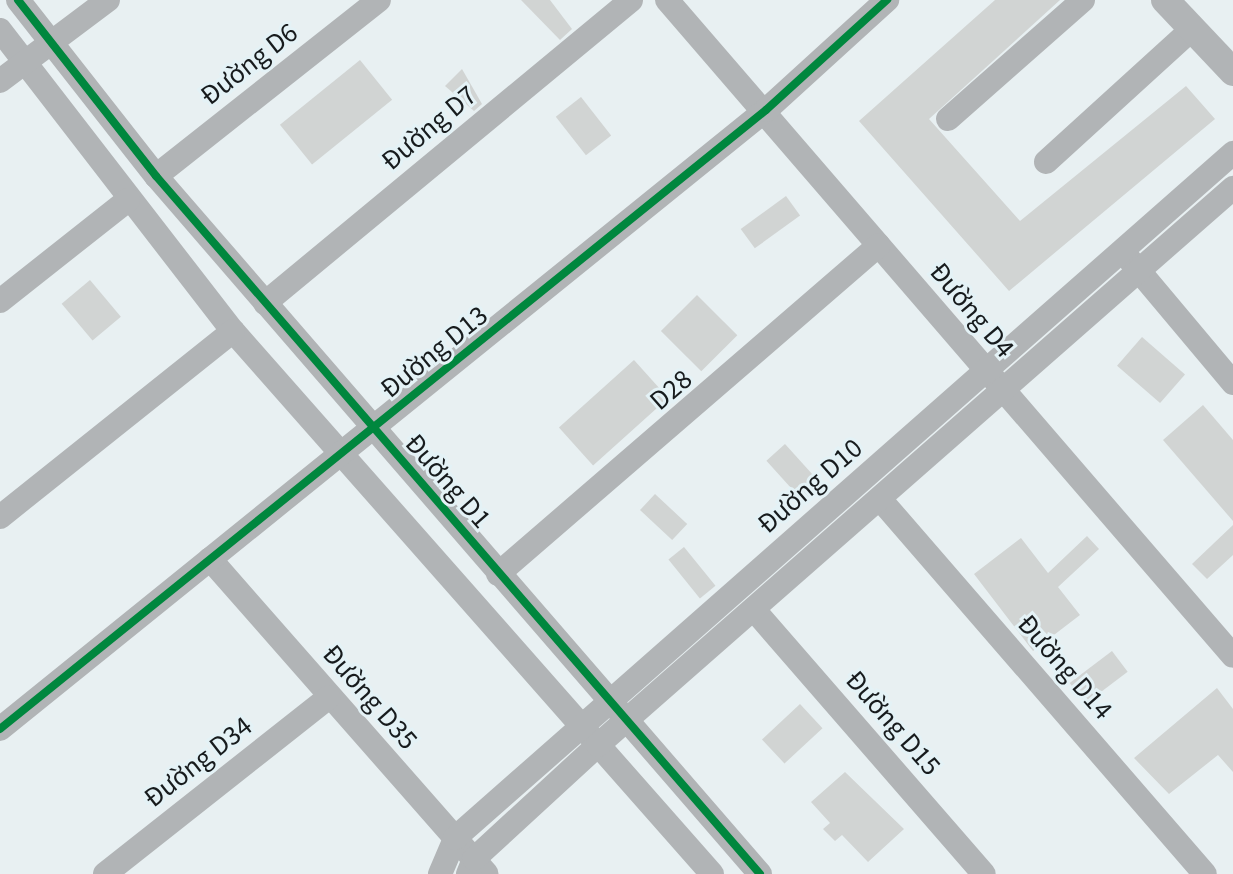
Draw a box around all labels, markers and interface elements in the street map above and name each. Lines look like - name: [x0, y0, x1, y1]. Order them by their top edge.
- street label: Đường D6: [194, 16, 304, 112]
- street label: Đường D7: [374, 78, 484, 178]
- street label: Đường D4: [922, 255, 1022, 365]
- street label: Đường D13: [374, 299, 494, 405]
- street label: D28: [643, 363, 699, 417]
- street label: Đường D1: [398, 427, 498, 535]
- street label: Đường D10: [751, 431, 869, 541]
- street label: Đường D14: [1010, 608, 1120, 726]
- street label: Đường D35: [315, 638, 425, 756]
- street label: Đường D15: [838, 664, 948, 782]
- street label: Đường D34: [137, 709, 259, 815]

